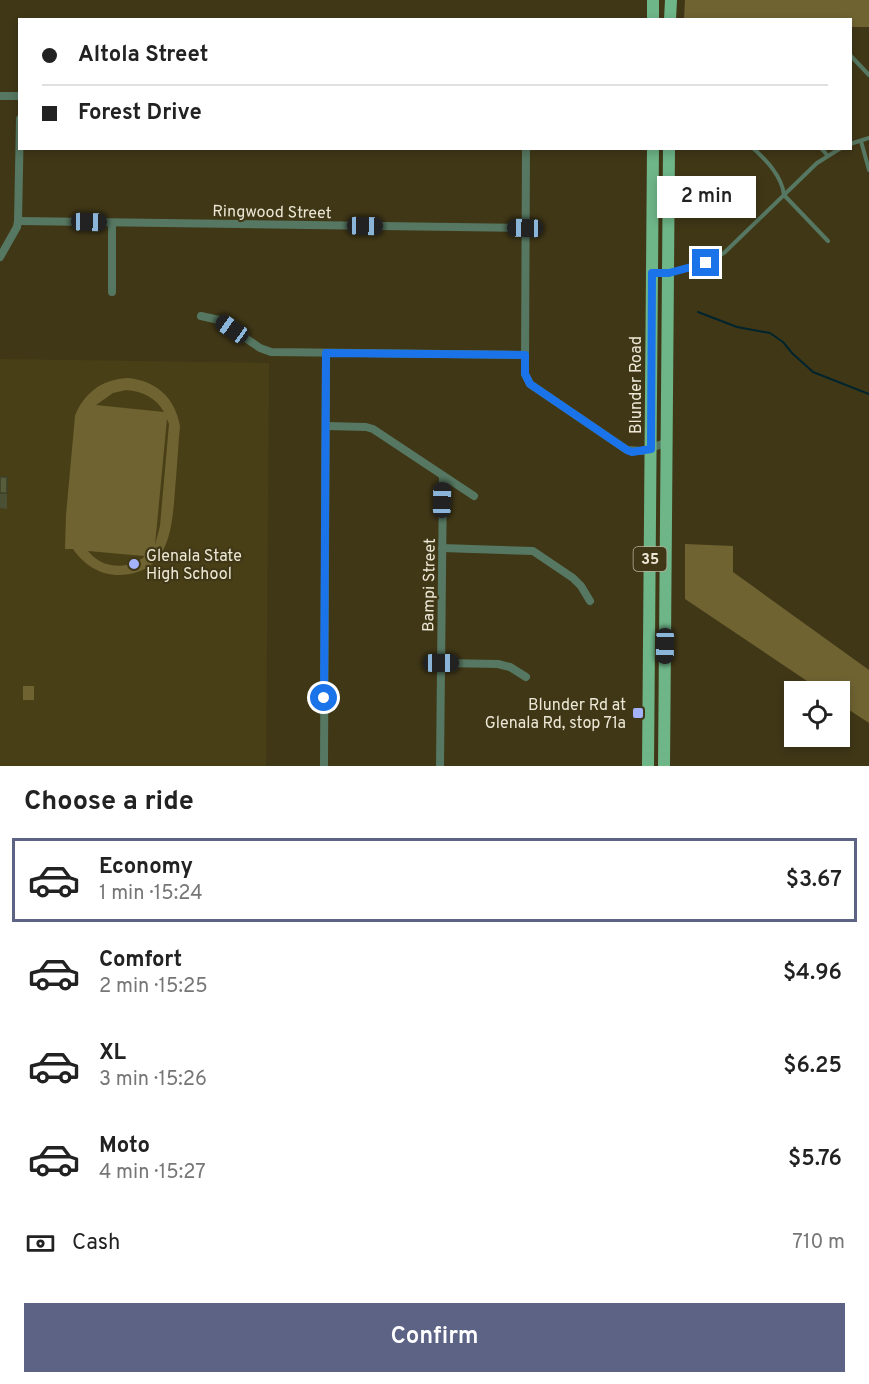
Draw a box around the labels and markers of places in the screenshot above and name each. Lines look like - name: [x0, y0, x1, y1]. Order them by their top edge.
- place label: Glenala State High School: [146, 547, 242, 585]
- marker: Glenala State High School: [127, 557, 141, 571]
- place label: Blunder Rd at Glenala Rd, stop 71a: [485, 696, 626, 734]
- marker: Blunder Rd at Glenala Rd, stop 71a: [631, 706, 645, 720]

